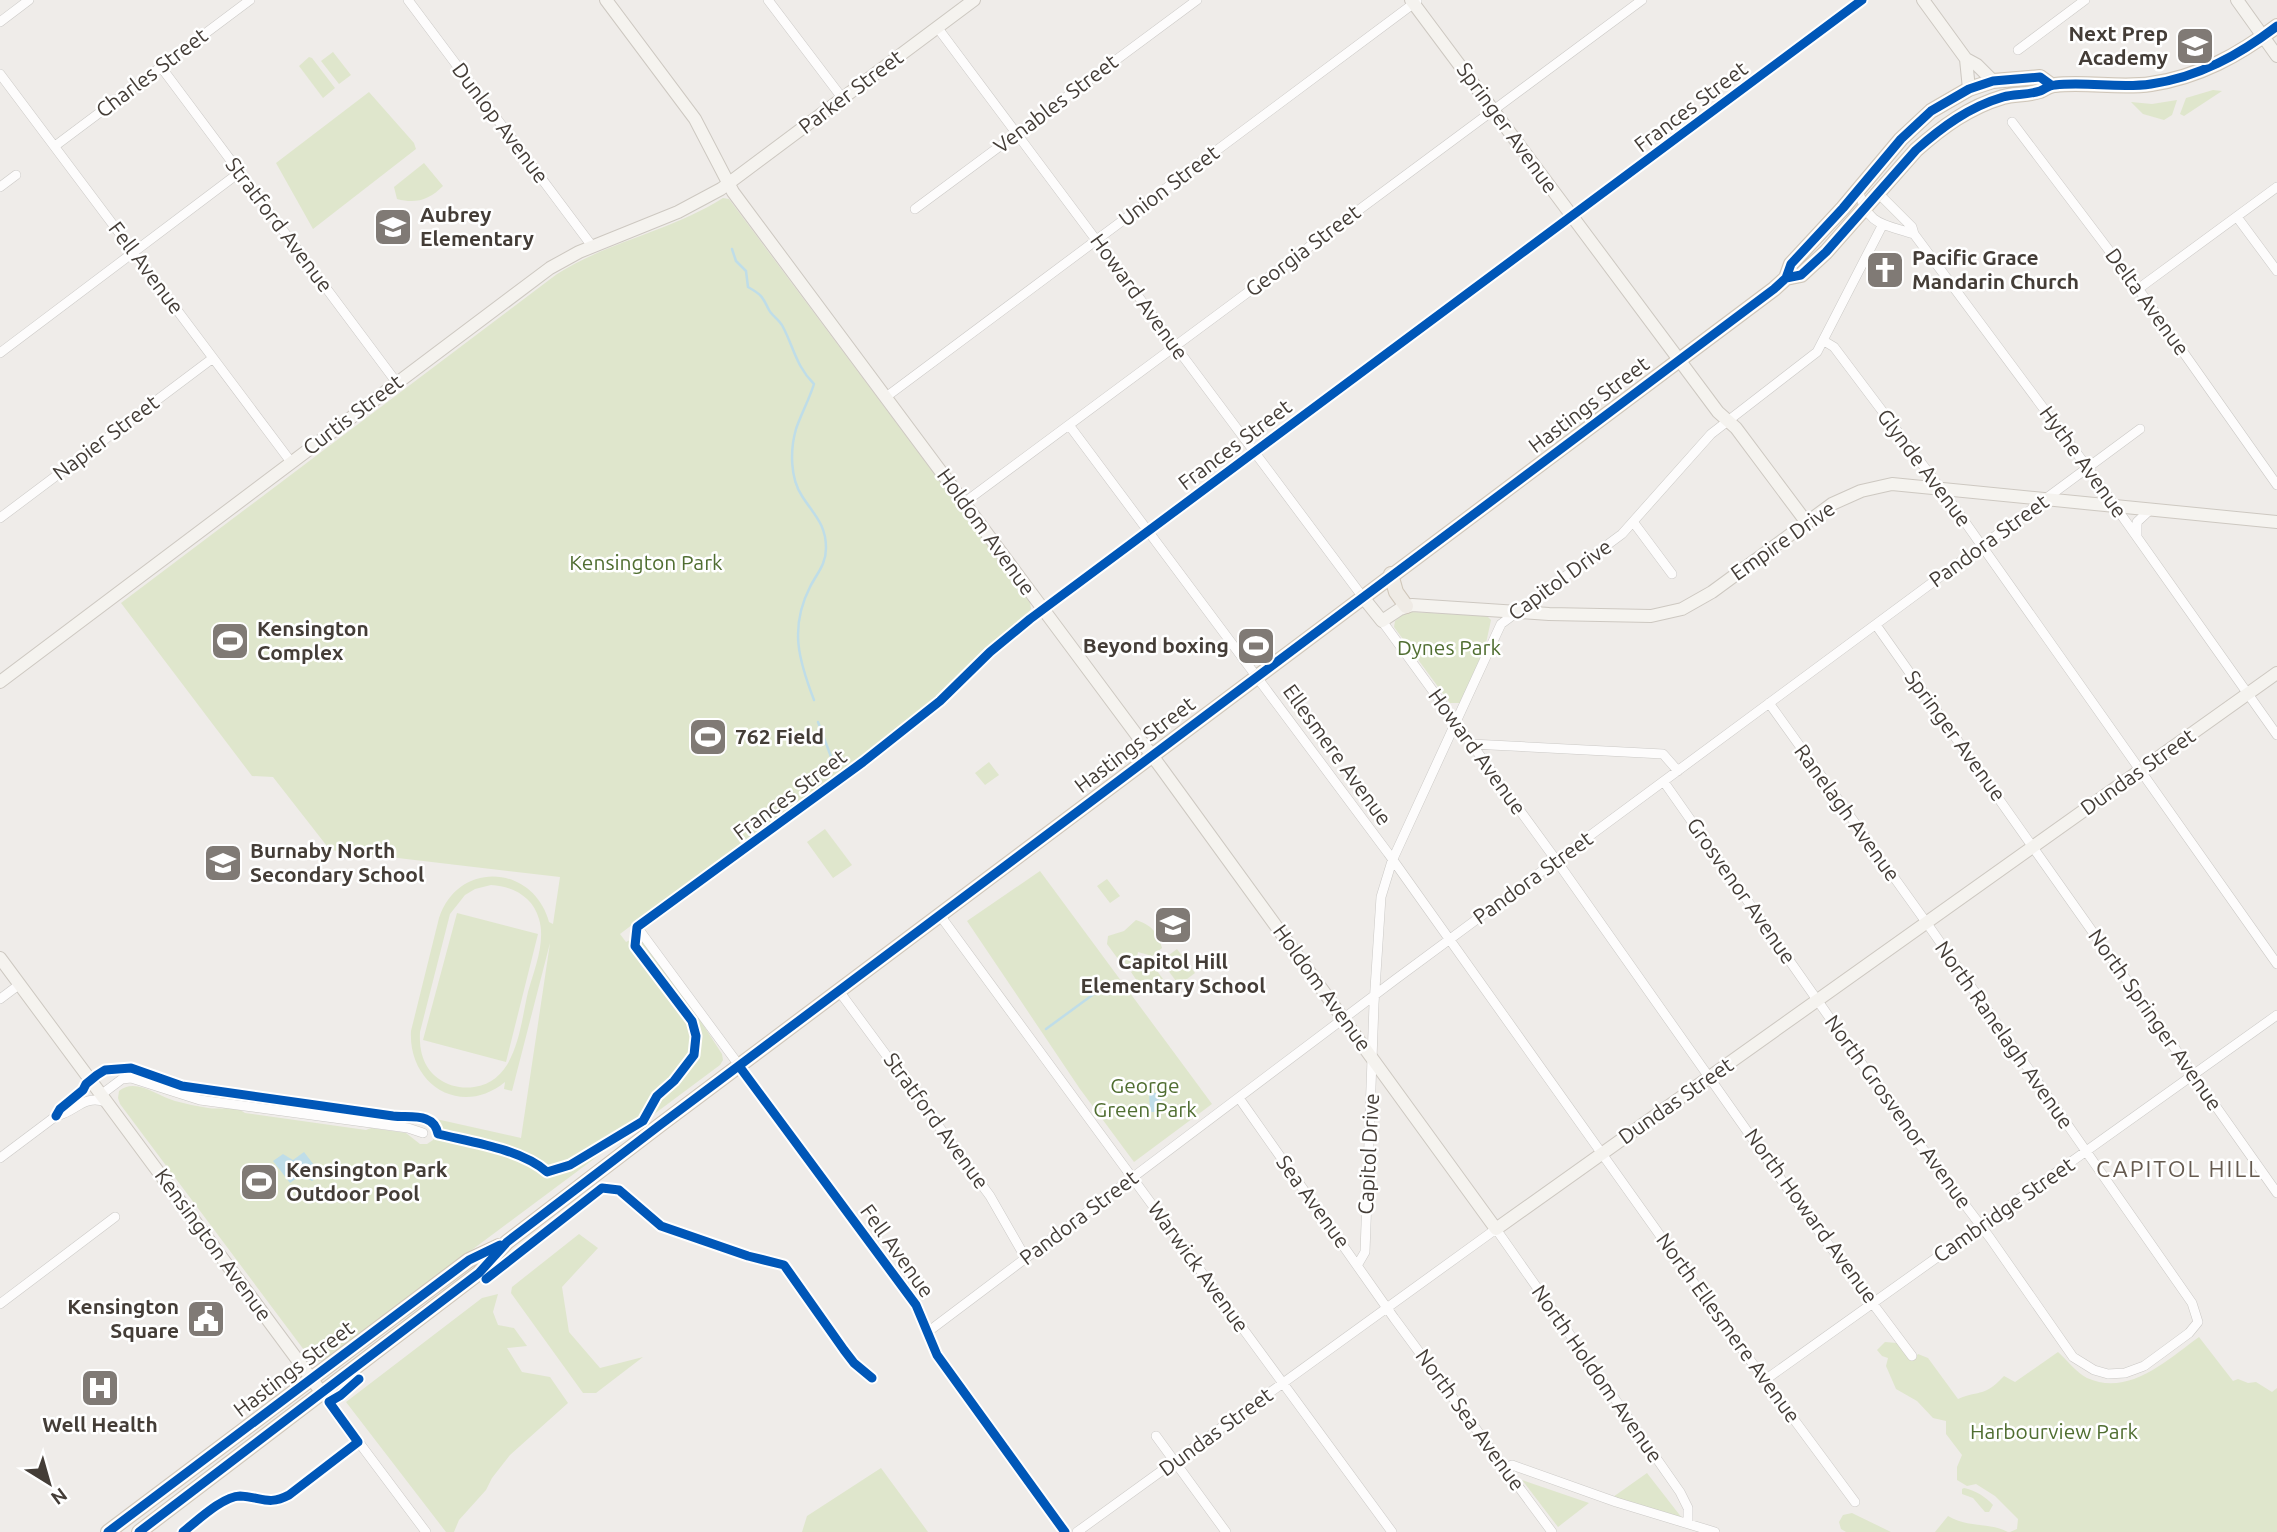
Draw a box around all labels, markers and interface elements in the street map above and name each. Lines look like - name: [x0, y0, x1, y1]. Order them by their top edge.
- place label: Next Prep Academy: [2068, 21, 2168, 69]
- street label: Charles Street: [91, 23, 212, 122]
- school or university icon: Next Prep Academy: [2174, 25, 2216, 67]
- street label: Parker Street: [794, 44, 907, 138]
- street label: Venables Street: [989, 49, 1122, 158]
- street label: Frances Street: [1629, 56, 1752, 156]
- street label: Dunlop Avenue: [448, 57, 554, 187]
- street label: Springer Avenue: [1452, 57, 1563, 197]
- street label: Union Street: [1114, 140, 1223, 231]
- street label: Stratford Avenue: [221, 152, 338, 296]
- street label: Georgia Street: [1240, 199, 1364, 301]
- place label: Aubrey Elementary: [420, 202, 534, 250]
- school or university icon: Aubrey Elementary: [372, 206, 414, 248]
- street label: Fell Avenue: [104, 217, 189, 318]
- street label: Howard Avenue: [1086, 229, 1194, 364]
- street label: Delta Avenue: [2101, 243, 2195, 360]
- place label: Pacific Grace Mandarin Church: [1912, 245, 2079, 293]
- church icon: Pacific Grace Mandarin Church: [1864, 249, 1906, 291]
- street label: Hastings Street: [1523, 351, 1653, 457]
- street label: Curtis Street: [298, 369, 407, 459]
- street label: Napier Street: [48, 390, 163, 485]
- street label: Frances Street: [1173, 394, 1296, 494]
- street label: Hythe Avenue: [2035, 401, 2132, 522]
- street label: Glynde Avenue: [1873, 404, 1977, 531]
- street label: Holdom Avenue: [933, 463, 1041, 599]
- street label: Pandora Street: [1924, 489, 2053, 592]
- street label: Empire Drive: [1726, 496, 1839, 585]
- street label: Capitol Drive: [1503, 534, 1616, 625]
- park label: Kensington Park: [569, 550, 723, 574]
- place label: Kensington Complex: [257, 616, 369, 664]
- sports icon: Kensington Complex: [209, 620, 251, 662]
- sports icon: Beyond boxing: [1235, 625, 1277, 667]
- place label: Beyond boxing: [1083, 633, 1229, 657]
- park label: Dynes Park: [1397, 635, 1501, 659]
- street label: Springer Avenue: [1900, 665, 2011, 805]
- street label: Ellesmere Avenue: [1279, 679, 1397, 830]
- street label: Howard Avenue: [1424, 684, 1532, 819]
- street label: Hastings Street: [1069, 691, 1199, 797]
- sports icon: 762 Field: [687, 716, 729, 758]
- street label: Dundas Street: [2075, 723, 2199, 820]
- place label: 762 Field: [735, 724, 824, 748]
- street label: Ranelagh Avenue: [1790, 739, 1906, 886]
- street label: Frances Street: [728, 744, 851, 844]
- street label: Grosvenor Avenue: [1682, 813, 1801, 968]
- street label: Pandora Street: [1468, 826, 1597, 929]
- place label: Burnaby North Secondary School: [250, 838, 424, 886]
- school or university icon: Burnaby North Secondary School: [202, 842, 244, 884]
- school or university icon: Capitol Hill Elementary School: [1152, 904, 1194, 946]
- street label: Holdom Avenue: [1269, 919, 1377, 1055]
- street label: North Springer Avenue: [2084, 924, 2228, 1115]
- street label: North Ranelagh Avenue: [1931, 936, 2079, 1133]
- place label: Capitol Hill Elementary School: [1080, 949, 1266, 997]
- street label: North Grosvenor Avenue: [1821, 1010, 1977, 1213]
- street label: Stratford Avenue: [879, 1048, 994, 1193]
- street label: Dundas Street: [1613, 1052, 1737, 1149]
- park label: George Green Park: [1093, 1073, 1197, 1121]
- street label: Capitol Drive: [1353, 1093, 1383, 1215]
- street label: North Howard Avenue: [1740, 1123, 1883, 1307]
- street label: Sea Avenue: [1272, 1150, 1356, 1253]
- street label: Cambridge Street: [1928, 1152, 2079, 1267]
- district label: CAPITOL HILL: [2096, 1156, 2262, 1181]
- place label: Kensington Park Outdoor Pool: [286, 1157, 448, 1205]
- sports icon: Kensington Park Outdoor Pool: [238, 1161, 280, 1203]
- street label: Kensington Avenue: [150, 1164, 277, 1325]
- street label: Pandora Street: [1015, 1165, 1142, 1269]
- street label: Warwick Avenue: [1143, 1196, 1254, 1336]
- street label: Fell Avenue: [856, 1199, 940, 1302]
- street label: North Ellesmere Avenue: [1652, 1228, 1806, 1427]
- street label: North Holdom Avenue: [1527, 1280, 1668, 1467]
- place label: Kensington Square: [67, 1294, 179, 1342]
- public building icon: Kensington Square: [185, 1298, 227, 1340]
- street label: Hastings Street: [228, 1315, 358, 1421]
- street label: North Sea Avenue: [1411, 1344, 1530, 1495]
- hospital icon: Well Health: [79, 1367, 121, 1409]
- street label: Dundas Street: [1154, 1382, 1277, 1480]
- place label: Well Health: [42, 1412, 158, 1436]
- park label: Harbourview Park: [1970, 1419, 2138, 1443]
- north arrow: [14, 1448, 84, 1518]
- text: N: [47, 1484, 72, 1510]

